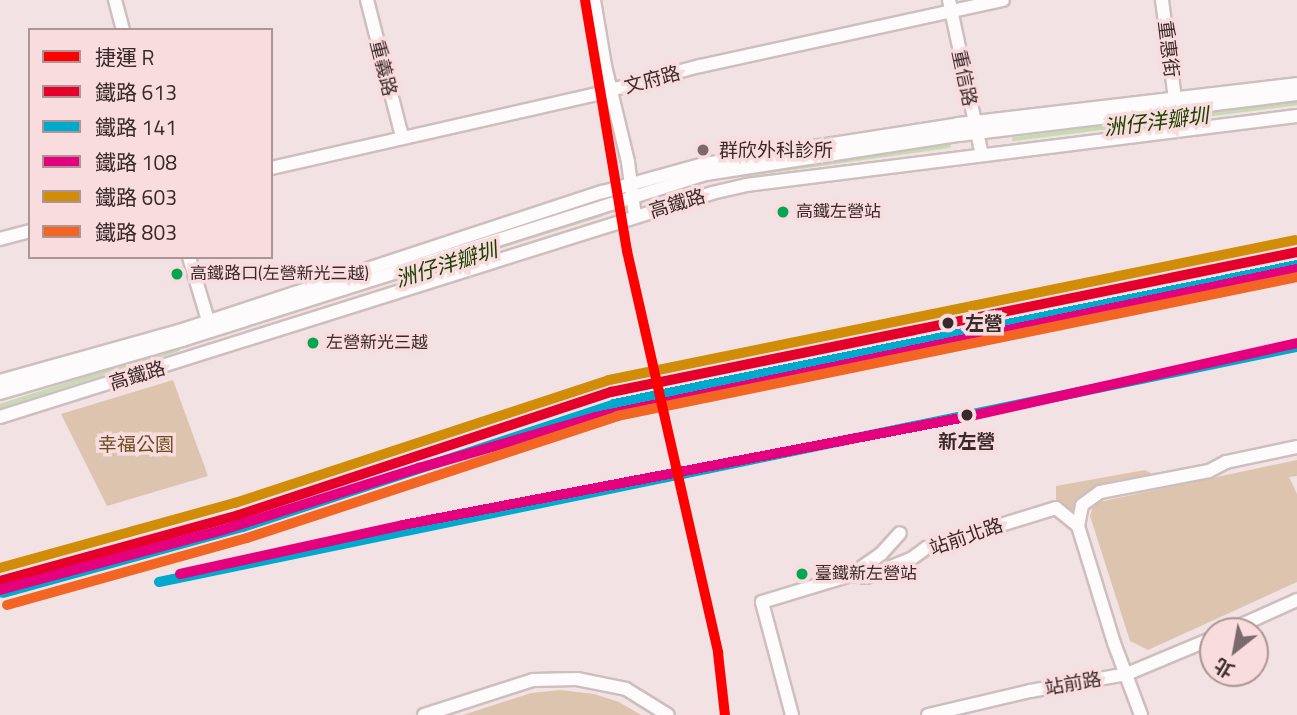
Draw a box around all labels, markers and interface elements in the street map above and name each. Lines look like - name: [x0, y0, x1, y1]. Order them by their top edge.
- street label: 重惠街: [1154, 19, 1184, 79]
- legend: [28, 28, 273, 259]
- street label: 重義路: [366, 38, 402, 98]
- text: 捷運 R: [95, 41, 155, 73]
- street label: 重信路: [948, 48, 982, 108]
- street label: 文府路: [622, 61, 682, 97]
- text: 鐵路 613: [95, 76, 177, 108]
- water label: 洲仔洋瓣圳: [1102, 102, 1210, 140]
- text: 鐵路 141: [95, 111, 177, 143]
- place label: 群欣外科診所: [719, 139, 833, 161]
- marker: 群欣外科診所: [693, 140, 713, 160]
- text: 鐵路 108: [95, 146, 177, 178]
- text: 鐵路 603: [95, 181, 177, 213]
- street label: 高鐵路: [646, 184, 708, 222]
- place label: 高鐵左營站: [796, 202, 881, 222]
- marker: 高鐵左營站: [776, 205, 790, 219]
- text: 鐵路 803: [95, 216, 177, 248]
- water label: 洲仔洋瓣圳: [392, 237, 500, 291]
- place label: 高鐵路口(左營新光三越): [190, 264, 369, 284]
- marker: 高鐵路口(左營新光三越): [170, 267, 184, 281]
- marker: 左營: [937, 312, 959, 334]
- place label: 左營: [965, 312, 1003, 334]
- place label: 左營新光三越: [326, 333, 428, 353]
- marker: 左營新光三越: [306, 336, 320, 350]
- street label: 高鐵路: [106, 356, 168, 394]
- marker: 新左營: [956, 404, 978, 426]
- place label: 新左營: [939, 430, 995, 452]
- park label: 幸福公園: [98, 433, 174, 455]
- street label: 站前北路: [926, 513, 1006, 559]
- place label: 臺鐵新左營站: [815, 564, 917, 584]
- marker: 臺鐵新左營站: [795, 567, 809, 581]
- north arrow: [1199, 617, 1269, 687]
- text: 北: [1208, 651, 1240, 686]
- street label: 站前路: [1043, 667, 1103, 699]

